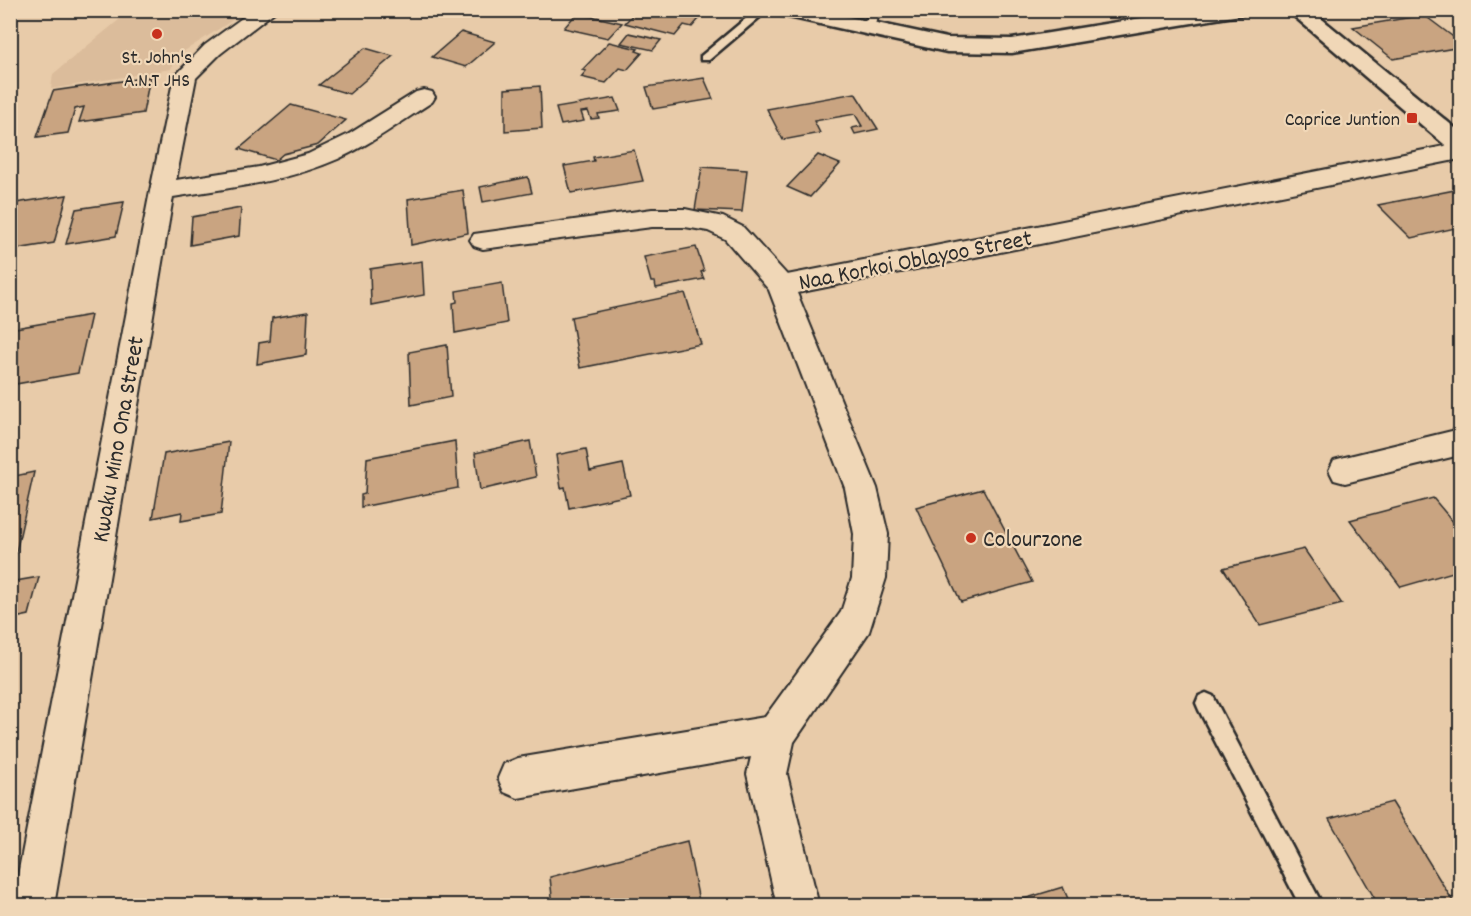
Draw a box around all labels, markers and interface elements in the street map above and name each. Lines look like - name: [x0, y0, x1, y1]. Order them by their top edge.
- marker: St. John's A.N.T JHS: [150, 27, 164, 41]
- place label: St. John's A.N.T JHS: [121, 45, 193, 96]
- place label: Caprice Juntion: [1285, 107, 1400, 135]
- marker: Caprice Juntion: [1405, 111, 1419, 125]
- street label: Naa Korkoi Oblayoo Street: [796, 223, 1035, 301]
- street label: Kwaku Mino Ona Street: [85, 333, 155, 545]
- place label: Colourzone: [983, 524, 1083, 558]
- marker: Colourzone: [964, 531, 978, 545]

